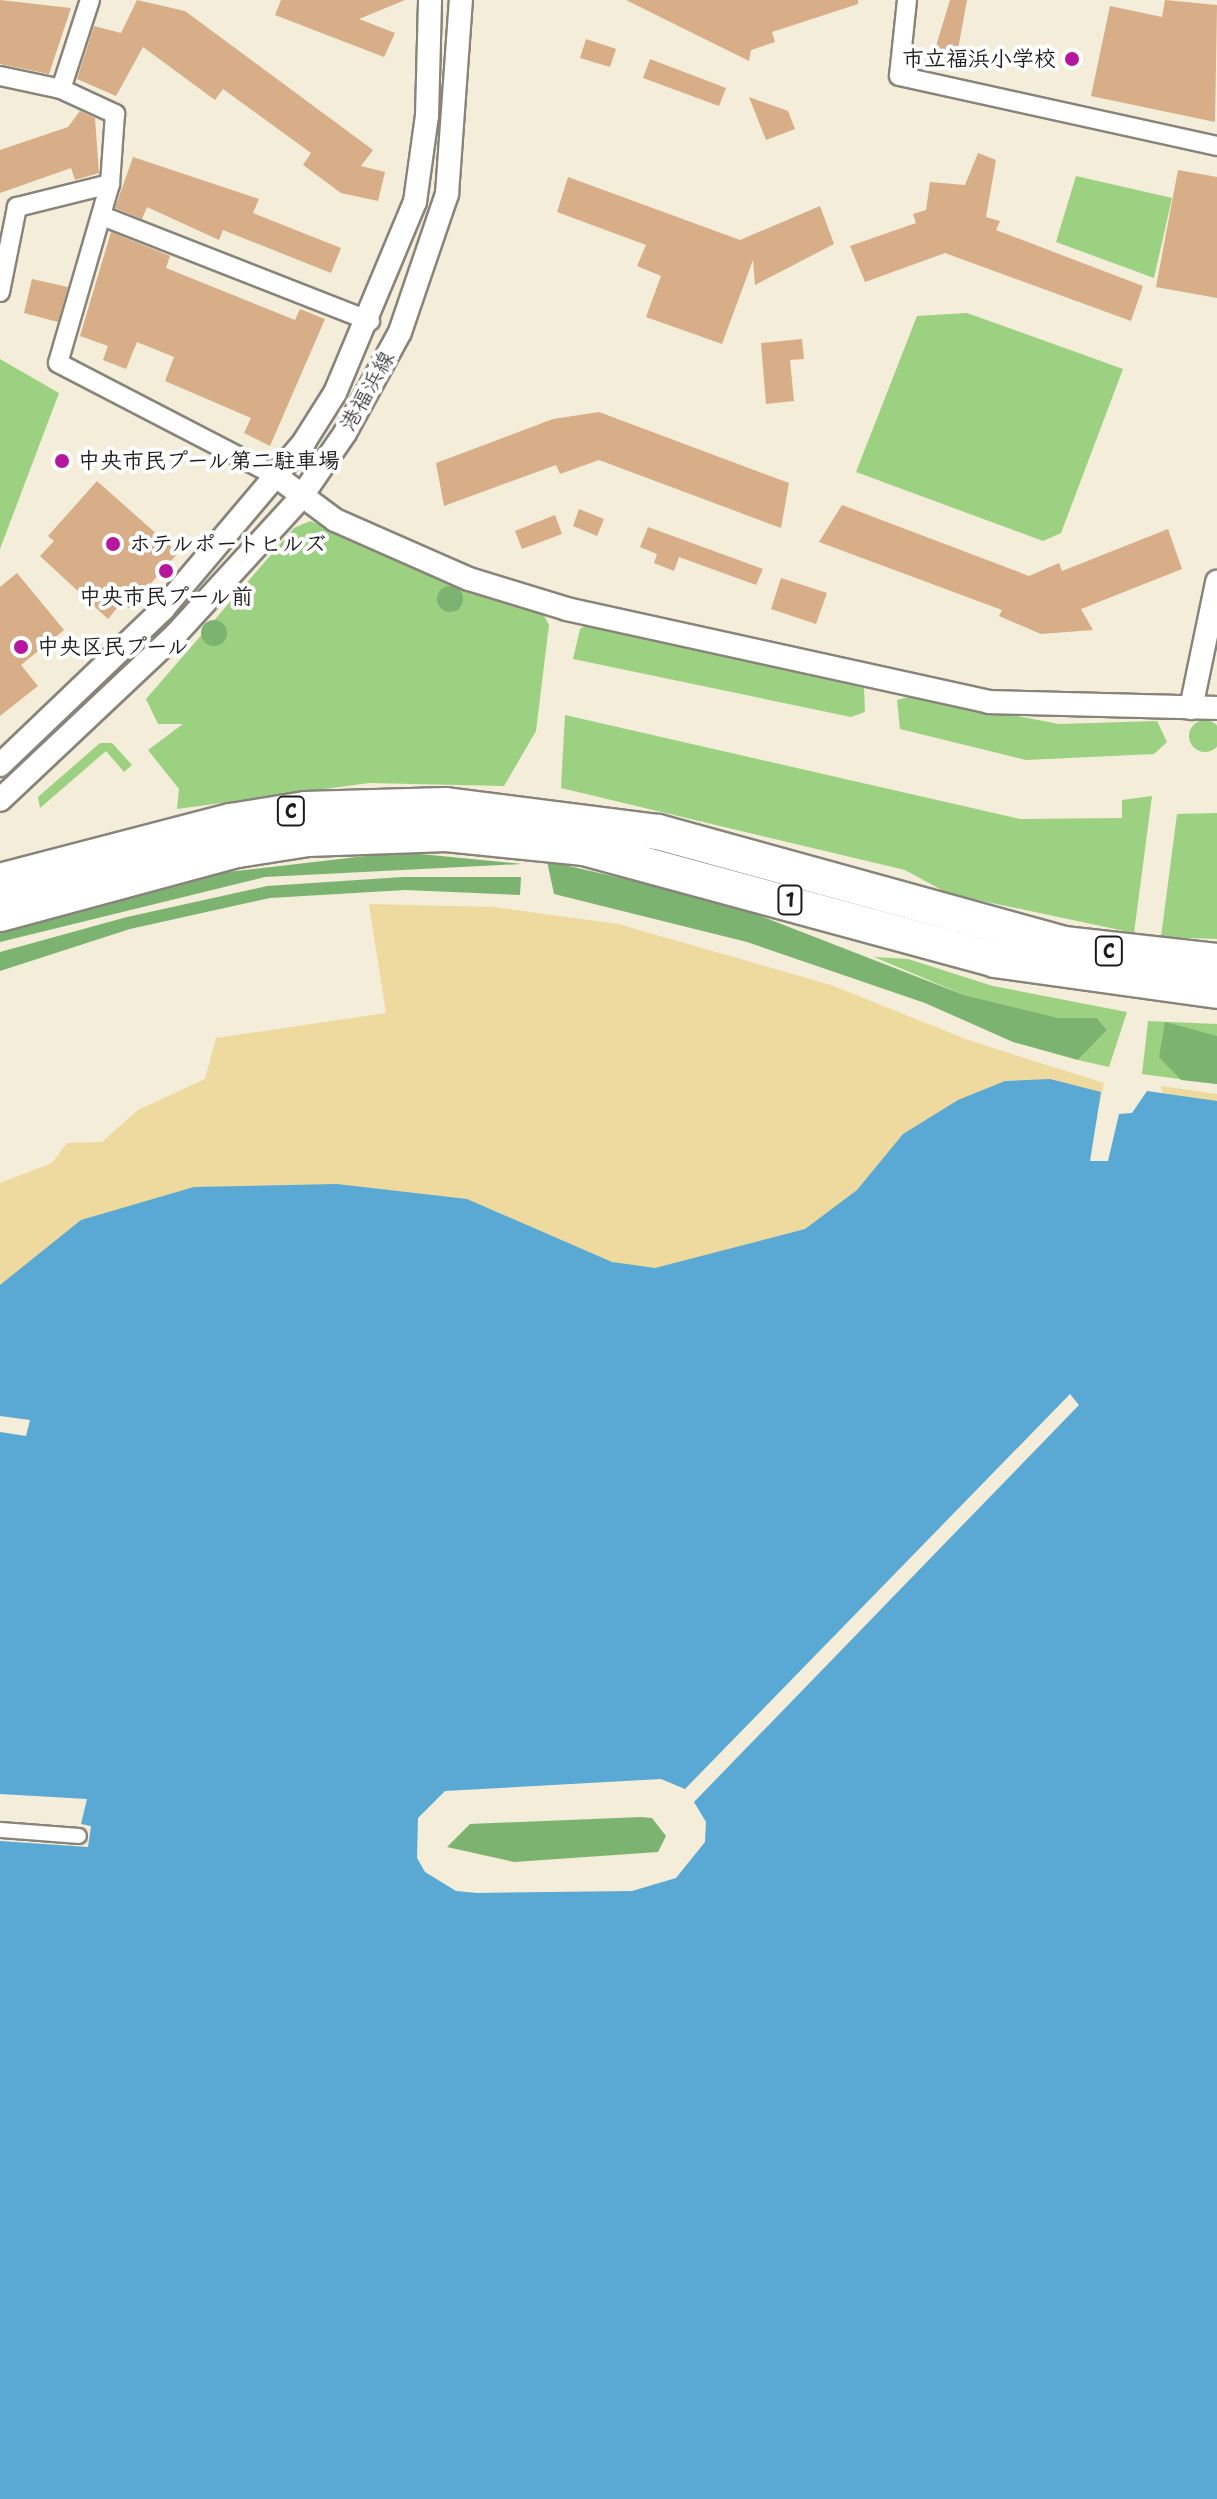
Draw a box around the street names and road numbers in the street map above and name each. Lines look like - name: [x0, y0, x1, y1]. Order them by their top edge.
- street label: 港福浜線: [334, 346, 400, 436]
- road number: C: [275, 795, 307, 827]
- road number: 1: [776, 884, 804, 916]
- road number: C: [1093, 935, 1125, 967]

